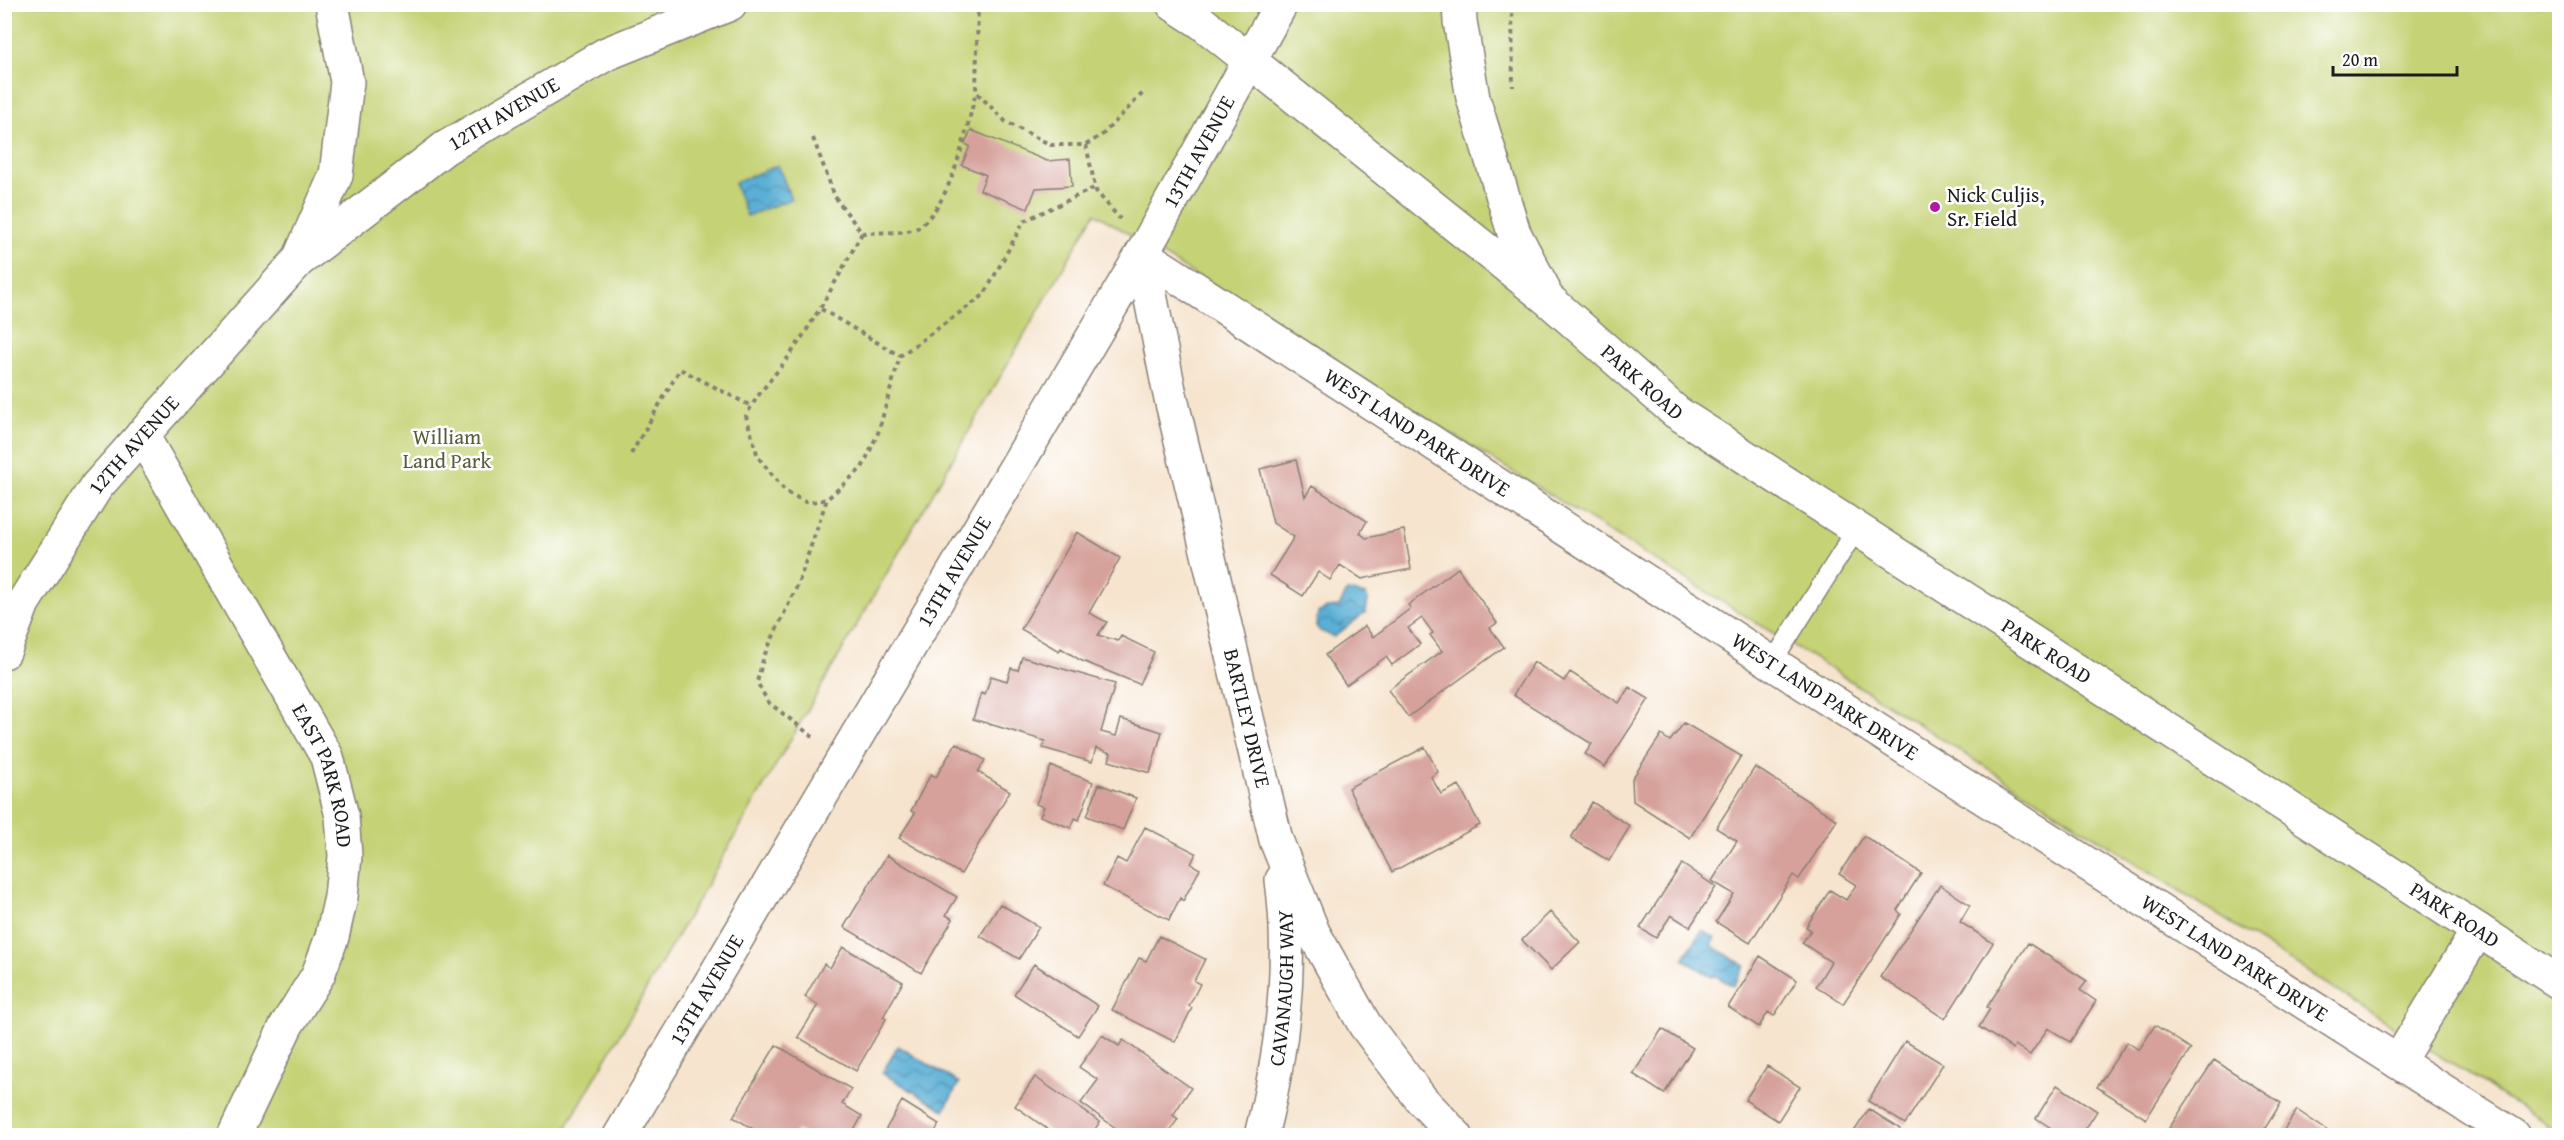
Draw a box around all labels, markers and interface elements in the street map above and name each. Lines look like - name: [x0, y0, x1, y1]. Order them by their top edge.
- scale bar: [2333, 39, 2458, 77]
- text: 20 m: [2342, 46, 2378, 73]
- street label: 12TH AVENUE: [442, 68, 565, 158]
- street label: 13TH AVENUE: [1155, 89, 1242, 213]
- place label: Nick Culjis, Sr. Field: [1947, 179, 2045, 234]
- marker: Nick Culjis, Sr. Field: [1928, 200, 1942, 214]
- street label: PARK ROAD: [1594, 337, 1691, 427]
- street label: WEST LAND PARK DRIVE: [1318, 360, 1517, 504]
- street label: 12TH AVENUE: [80, 388, 186, 500]
- park label: William Land Park: [403, 421, 491, 476]
- street label: 13TH AVENUE: [909, 510, 999, 633]
- street label: PARK ROAD: [1996, 610, 2098, 691]
- street label: WEST LAND PARK DRIVE: [1726, 625, 1925, 768]
- street label: BARTLEY DRIVE: [1216, 645, 1279, 791]
- street label: EAST PARK ROAD: [284, 698, 360, 849]
- street label: PARK ROAD: [2404, 874, 2506, 955]
- street label: WEST LAND PARK DRIVE: [2135, 886, 2335, 1029]
- street label: CAVANAUGH WAY: [1260, 909, 1301, 1068]
- street label: 13TH AVENUE: [661, 928, 751, 1051]

